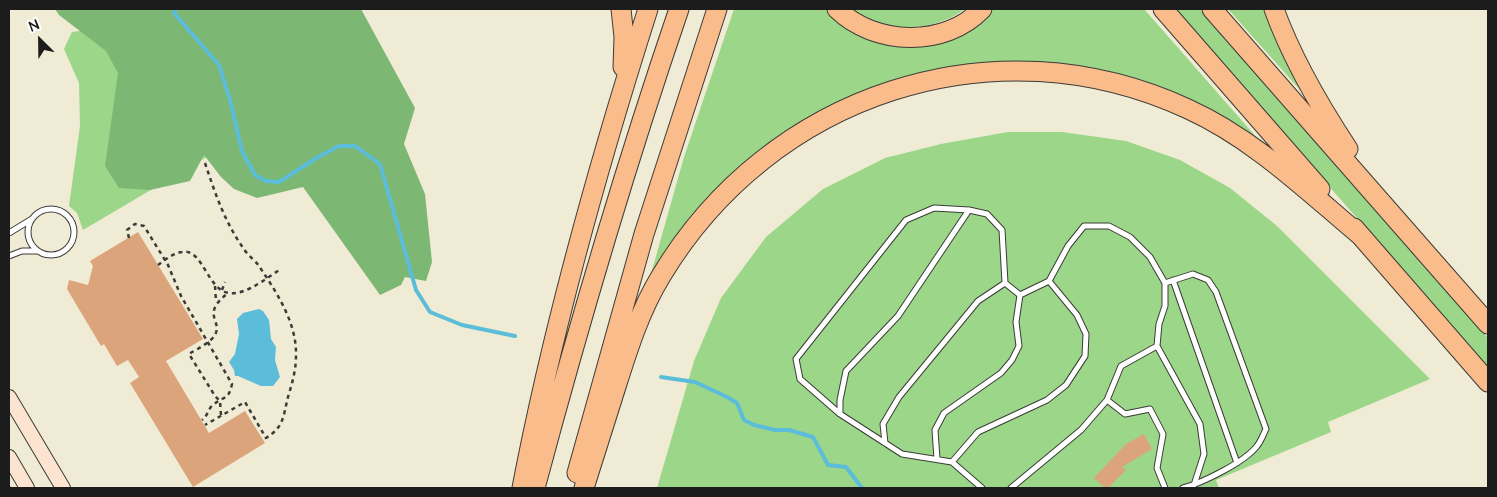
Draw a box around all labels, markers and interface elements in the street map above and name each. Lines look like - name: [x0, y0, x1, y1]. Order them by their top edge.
- north arrow: [15, 15, 65, 65]
- text: N: [26, 15, 42, 37]

